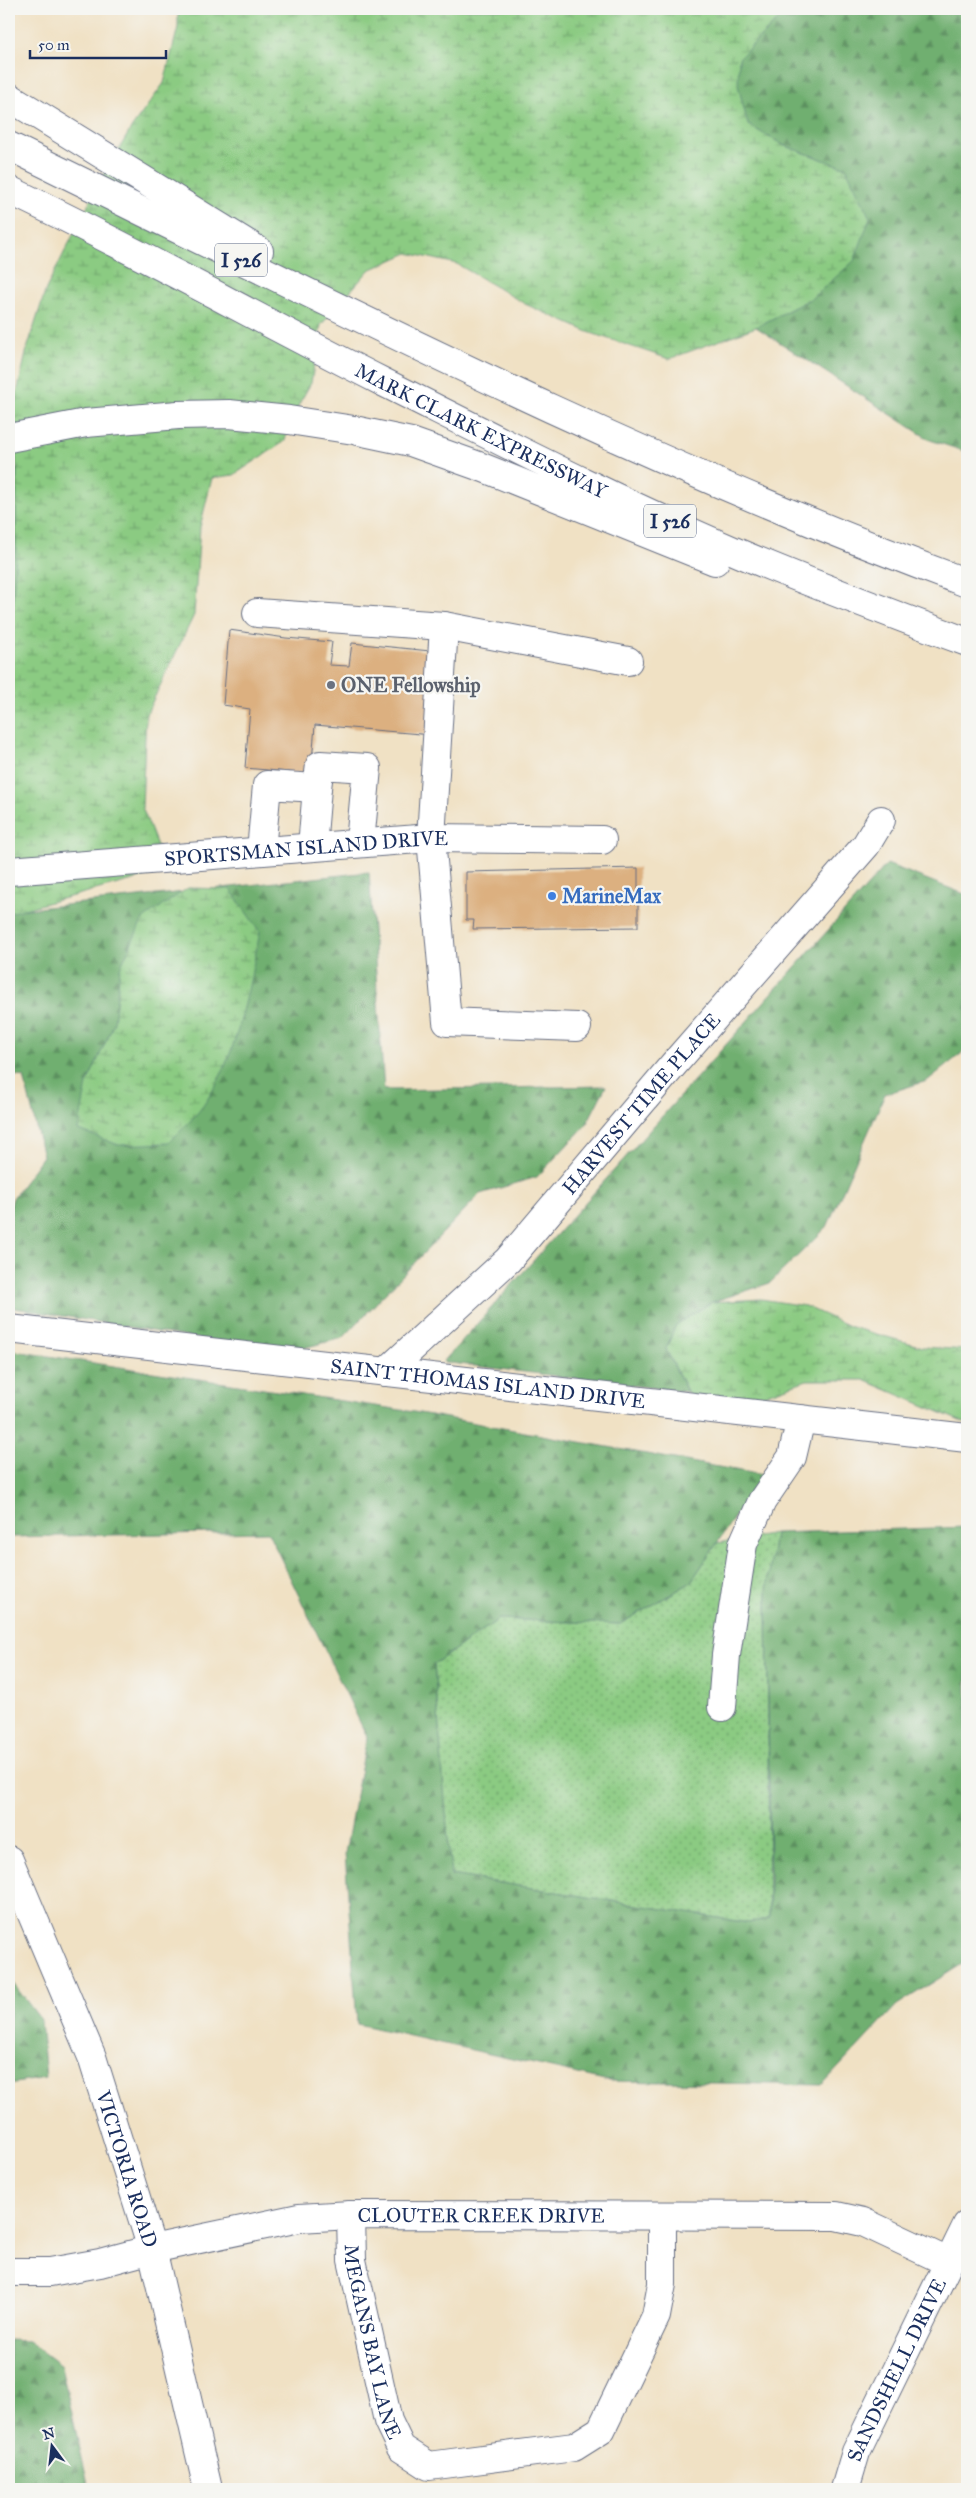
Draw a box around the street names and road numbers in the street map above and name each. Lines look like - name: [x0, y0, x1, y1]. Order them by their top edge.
- road number: I 526: [215, 244, 267, 276]
- street label: MARK CLARK EXPRESSWAY: [351, 358, 612, 504]
- road number: I 526: [644, 504, 696, 538]
- street label: SPORTSMAN ISLAND DRIVE: [163, 826, 448, 871]
- street label: HARVEST TIME PLACE: [557, 1008, 725, 1199]
- street label: SAINT THOMAS ISLAND DRIVE: [329, 1354, 647, 1413]
- street label: VICTORIA ROAD: [91, 2087, 163, 2250]
- street label: CLOUTER CREEK DRIVE: [357, 2203, 605, 2228]
- street label: MEGANS BAY LANE: [340, 2244, 407, 2443]
- street label: SANDSHELL DRIVE: [842, 2274, 951, 2464]

